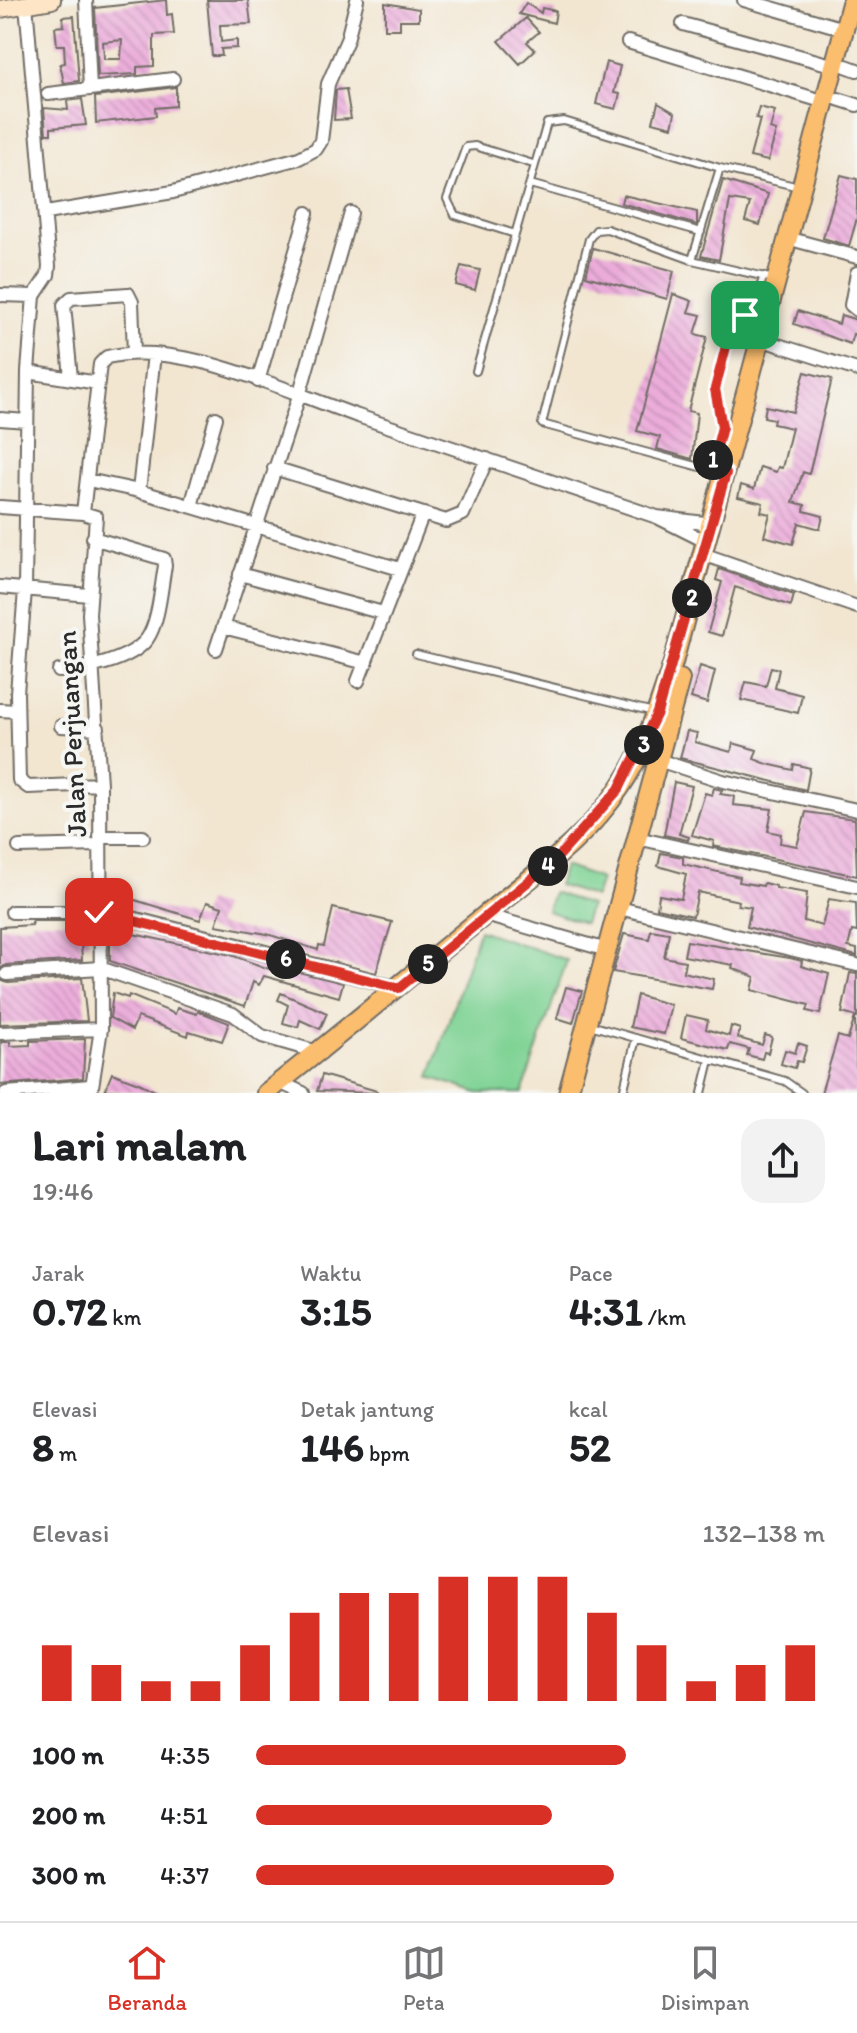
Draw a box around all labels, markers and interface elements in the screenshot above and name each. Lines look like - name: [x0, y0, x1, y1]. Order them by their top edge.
- pin: [711, 281, 779, 349]
- icon: arrive: [723, 293, 767, 337]
- pin: 1: [693, 440, 733, 480]
- text: 1: [708, 446, 718, 473]
- pin: 2: [672, 578, 712, 618]
- text: 2: [686, 584, 698, 611]
- street label: Jalan Perjuangan: [49, 630, 93, 838]
- pin: 3: [624, 725, 664, 765]
- text: 3: [638, 731, 650, 758]
- pin: 4: [528, 846, 568, 886]
- text: 4: [541, 852, 555, 879]
- pin: [65, 878, 133, 946]
- icon: check: [77, 890, 121, 934]
- pin: 6: [266, 939, 306, 979]
- pin: 5: [408, 944, 448, 984]
- text: 6: [280, 945, 292, 972]
- text: 5: [422, 950, 434, 977]
- text: Lari malam: [32, 1118, 246, 1171]
- button: share: [741, 1119, 825, 1203]
- text: 19:46: [32, 1175, 93, 1207]
- text: Jarak: [32, 1260, 85, 1287]
- text: Waktu: [300, 1260, 361, 1287]
- text: Pace: [569, 1260, 613, 1287]
- text: 0.72: [32, 1287, 107, 1335]
- text: 3:15: [300, 1287, 372, 1335]
- text: 4:31: [569, 1287, 643, 1335]
- text: km: [107, 1304, 141, 1331]
- text: /km: [643, 1304, 686, 1331]
- text: Elevasi: [32, 1396, 97, 1423]
- text: Detak jantung: [300, 1396, 434, 1423]
- text: kcal: [569, 1396, 608, 1423]
- text: 8: [32, 1423, 54, 1471]
- text: 146: [300, 1423, 364, 1471]
- text: 52: [569, 1423, 611, 1471]
- text: m: [54, 1440, 77, 1467]
- text: bpm: [364, 1440, 410, 1467]
- text: Elevasi: [32, 1517, 109, 1549]
- text: 132–138 m: [702, 1517, 825, 1549]
- text: 100 m: [32, 1739, 104, 1771]
- text: 4:35: [160, 1739, 210, 1771]
- text: 200 m: [32, 1799, 105, 1831]
- text: 4:51: [160, 1799, 208, 1831]
- text: 300 m: [32, 1859, 106, 1891]
- text: 4:37: [160, 1859, 209, 1891]
- tab: Beranda: [107, 1941, 187, 2016]
- tab: Peta: [402, 1941, 446, 2016]
- tab: Disimpan: [661, 1941, 750, 2016]

